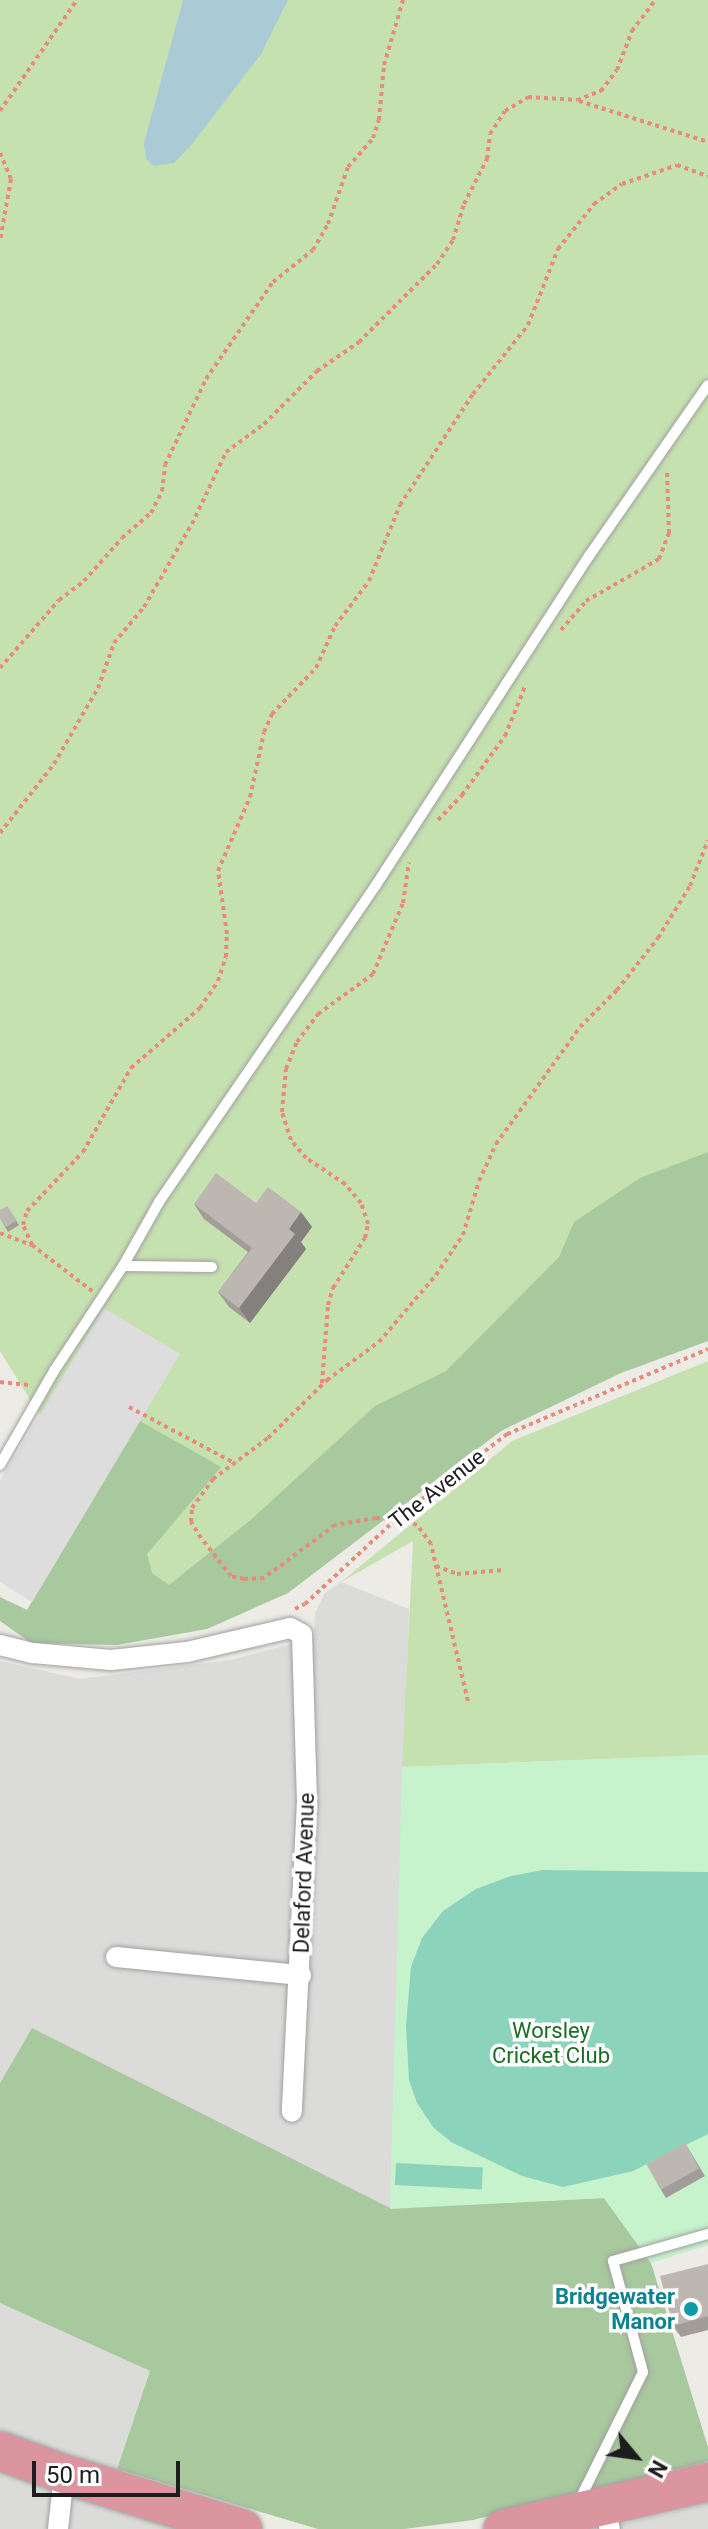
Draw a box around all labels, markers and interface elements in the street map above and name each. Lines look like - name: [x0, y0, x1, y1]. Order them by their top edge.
- street label: The Avenue: [384, 1443, 490, 1535]
- street label: Delaford Avenue: [288, 1792, 320, 1954]
- park label: Worsley Cricket Club: [492, 2017, 610, 2068]
- place label: Bridgewater Manor: [555, 2283, 675, 2334]
- marker: Bridgewater Manor: [682, 2300, 700, 2318]
- north arrow: [596, 2417, 676, 2497]
- scale bar: [36, 2445, 184, 2495]
- text: N: [643, 2456, 672, 2482]
- text: 50 m: [46, 2461, 100, 2489]

